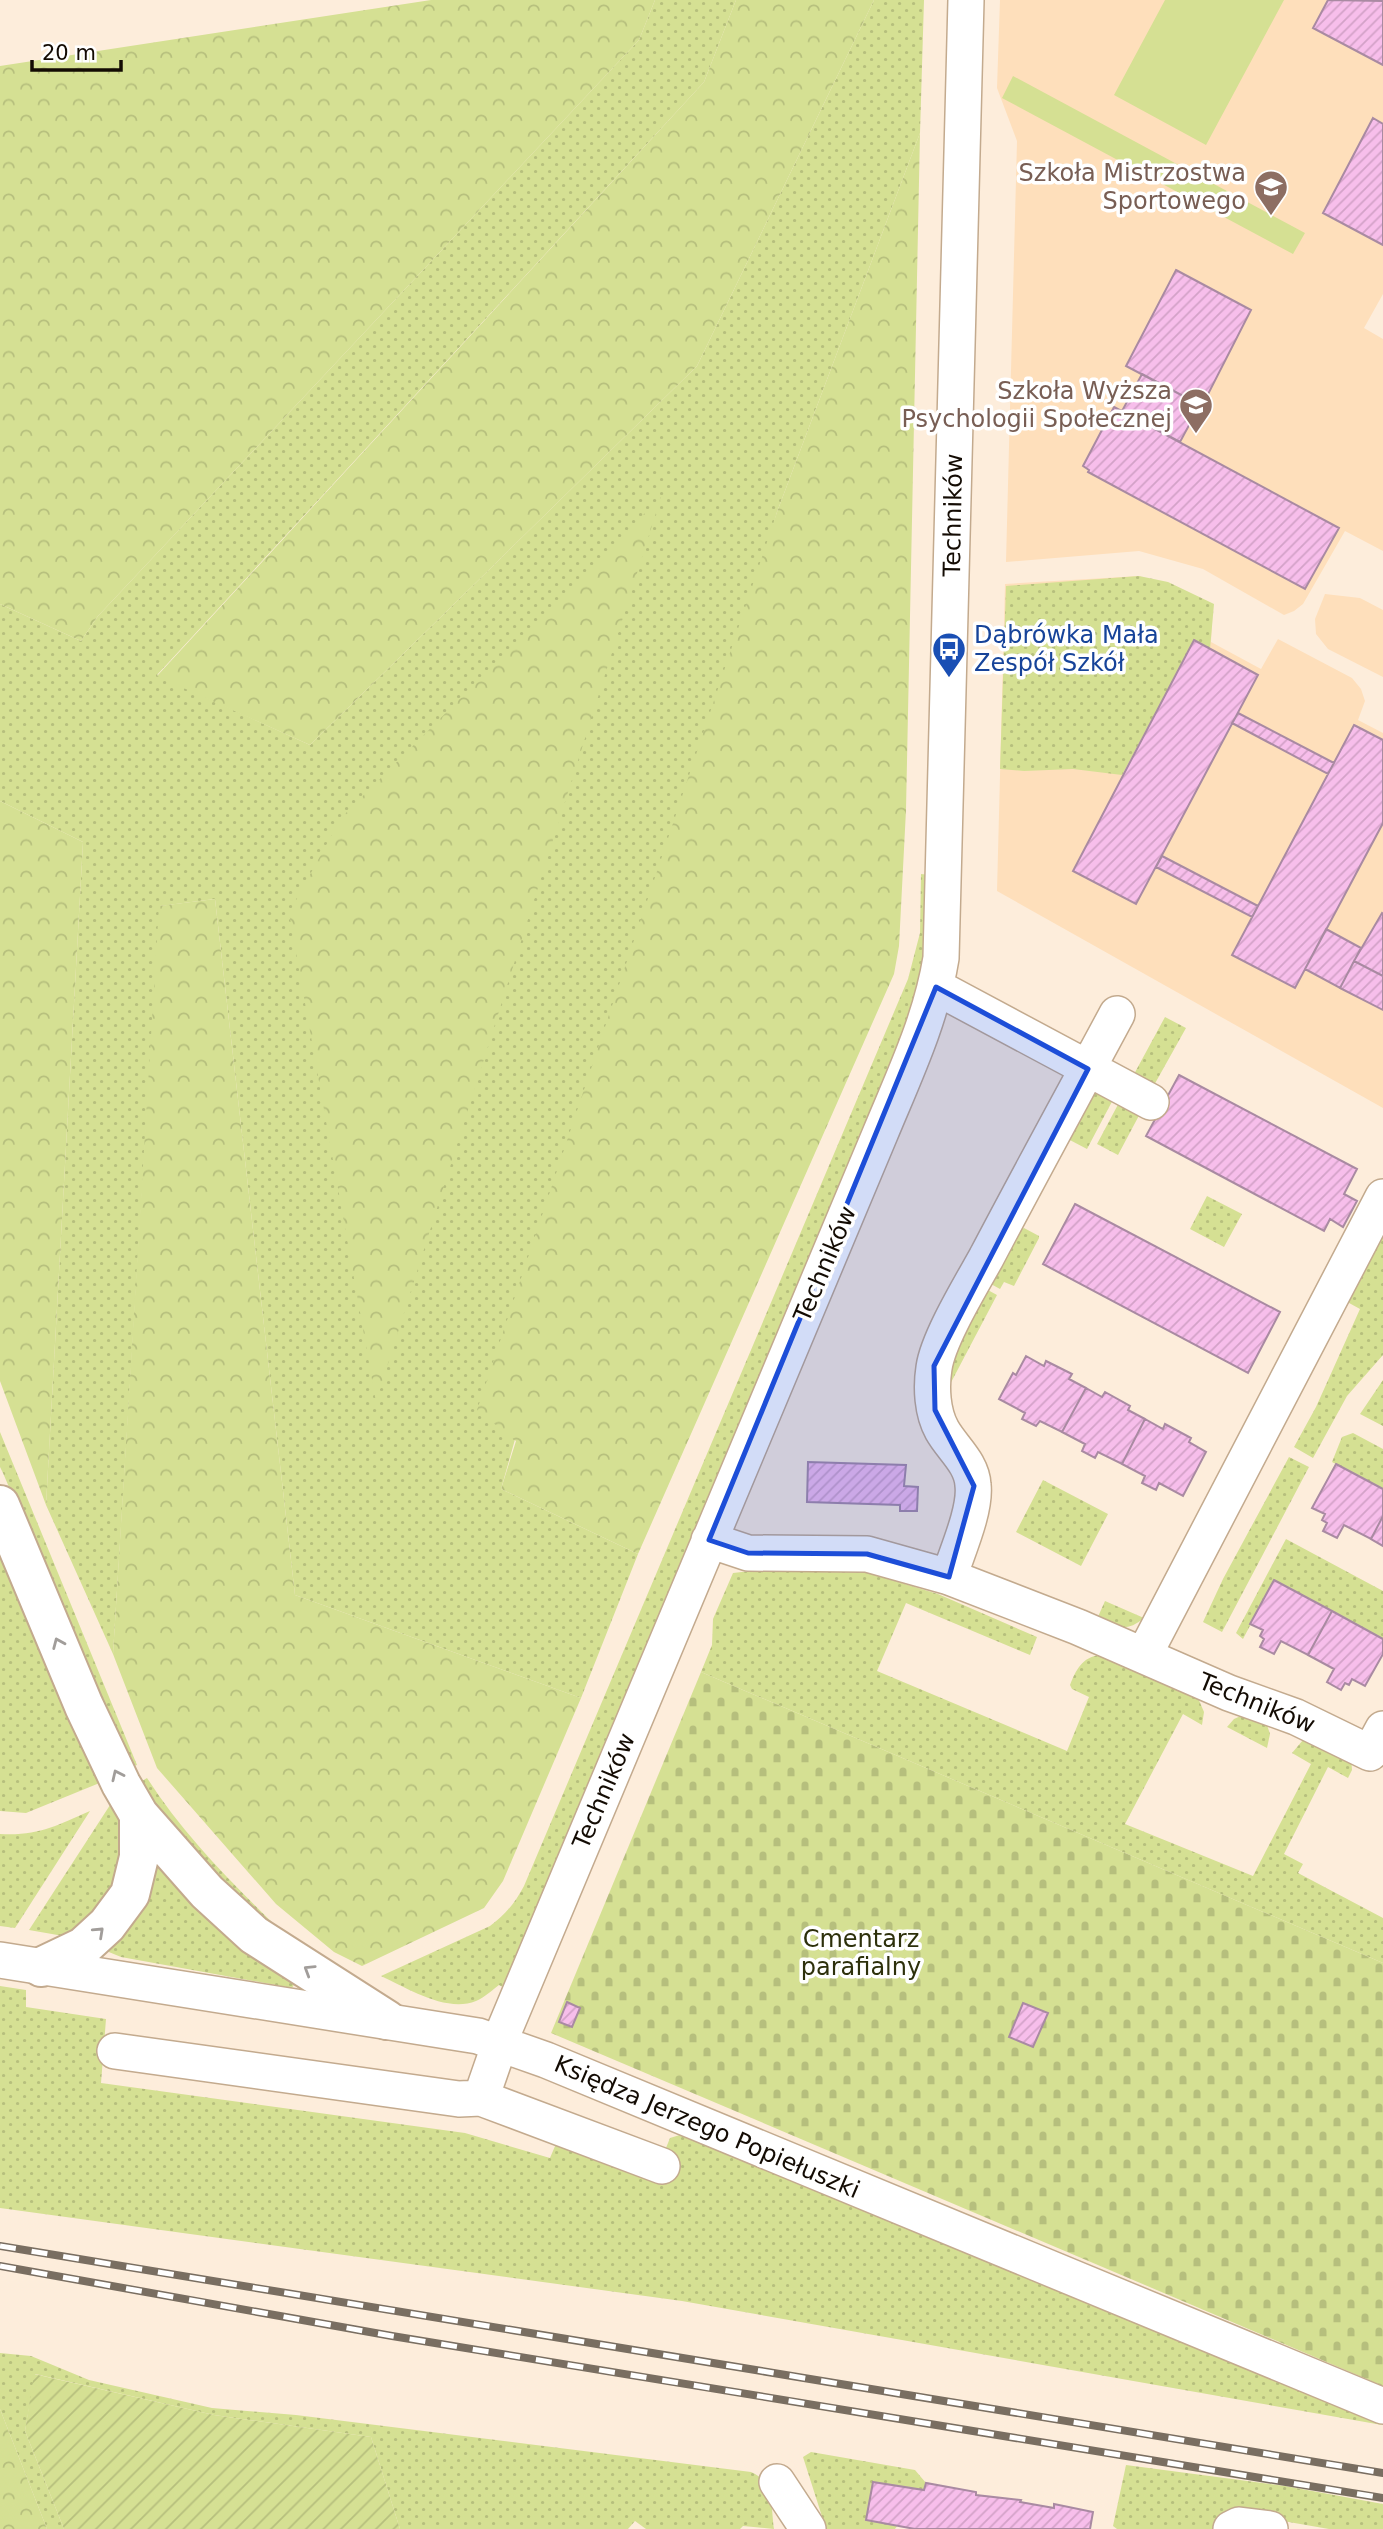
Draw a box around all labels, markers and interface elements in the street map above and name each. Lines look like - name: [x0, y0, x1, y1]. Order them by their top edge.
- scale bar: [32, 28, 121, 72]
- text: 20 m: [42, 41, 96, 65]
- place label: Szkoła Mistrzostwa Sportowego: [1019, 159, 1246, 215]
- school or university icon: Szkoła Mistrzostwa Sportowego: [1252, 168, 1290, 217]
- place label: Szkoła Wyższa Psychologii Społecznej: [901, 377, 1172, 433]
- school or university icon: Szkoła Wyższa Psychologii Społecznej: [1177, 386, 1215, 435]
- street label: Techników: [938, 453, 968, 578]
- place label: Dąbrówka Mała Zespół Szkół: [974, 621, 1159, 677]
- bus stop icon: Dąbrówka Mała Zespół Szkół: [930, 630, 968, 679]
- street label: Techników: [788, 1202, 862, 1327]
- one-way arrow: [52, 1638, 66, 1650]
- street label: Techników: [1194, 1667, 1319, 1739]
- street label: Techników: [567, 1729, 641, 1854]
- one-way arrow: [111, 1770, 125, 1783]
- park label: Cmentarz parafialny: [801, 1925, 921, 1981]
- one-way arrow: [91, 1928, 104, 1941]
- one-way arrow: [303, 1965, 316, 1978]
- street label: Księdza Jerzego Popiełuszki: [550, 2050, 864, 2204]

